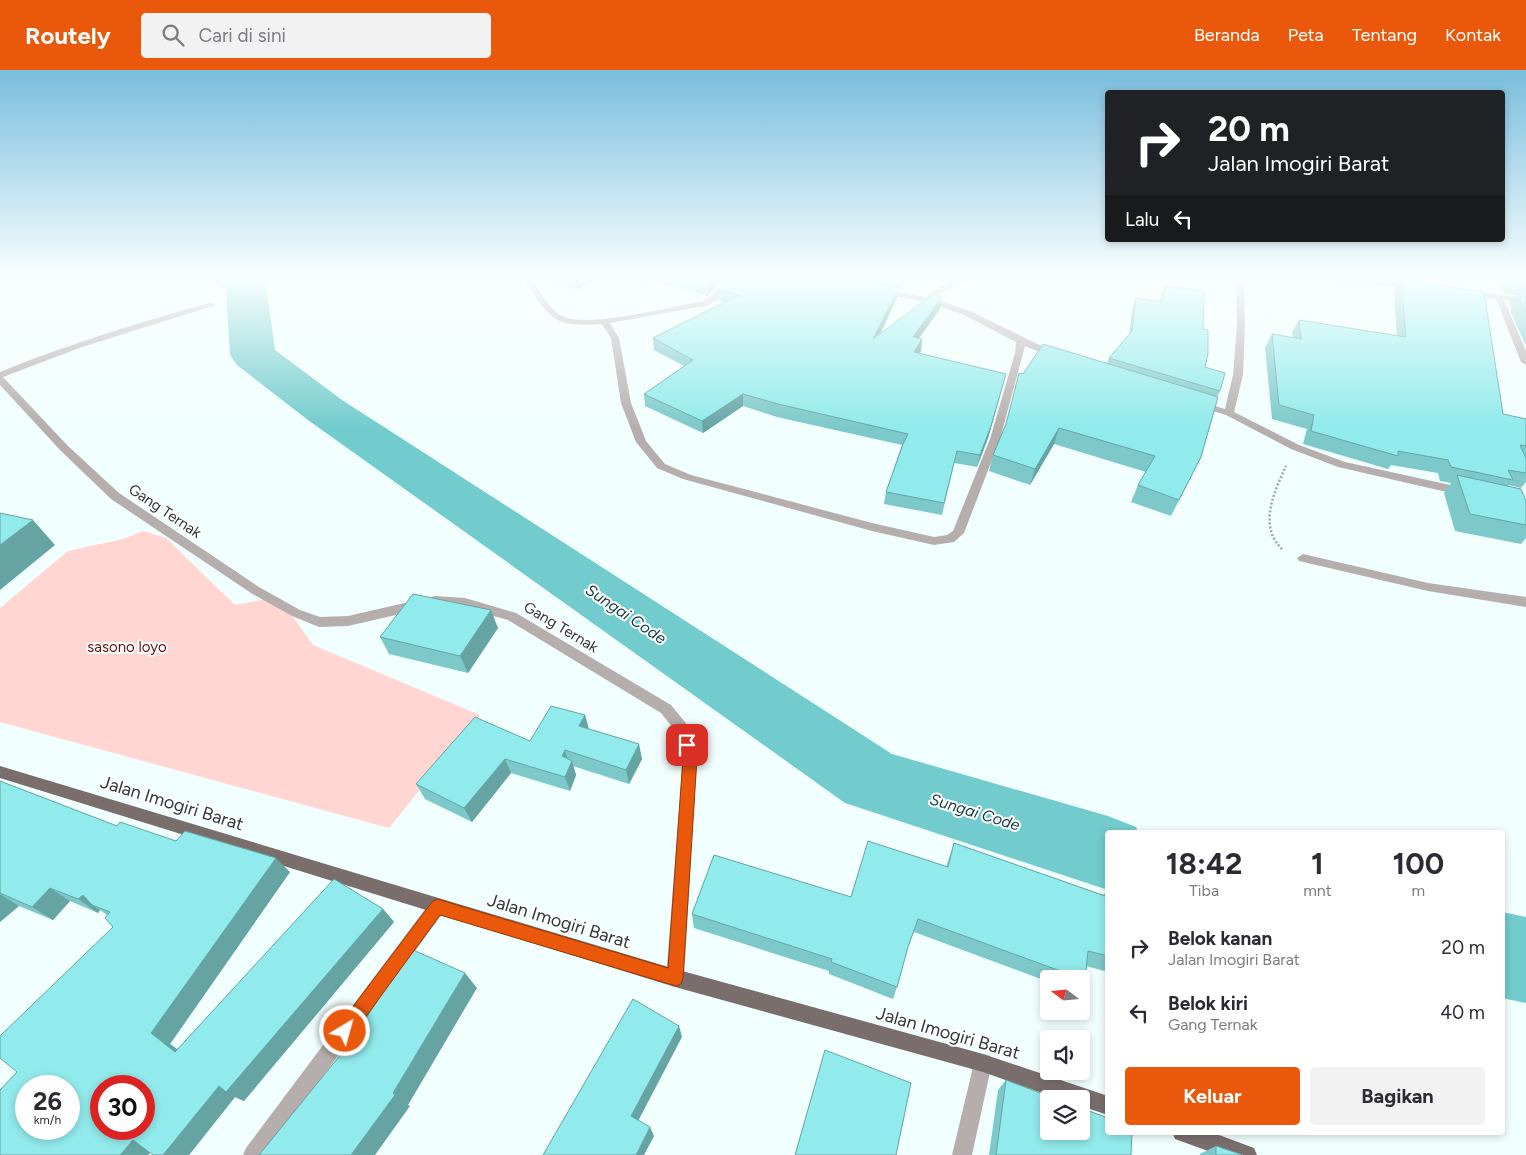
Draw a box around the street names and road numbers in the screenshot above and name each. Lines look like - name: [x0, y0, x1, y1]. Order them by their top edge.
- street label: Gang Ternak: [125, 480, 205, 542]
- street label: Gang Ternak: [520, 598, 602, 657]
- street label: Jalan Imogiri Barat: [98, 771, 246, 835]
- street label: Jalan Imogiri Barat: [485, 889, 633, 953]
- street label: Jalan Imogiri Barat: [874, 1002, 1023, 1064]

